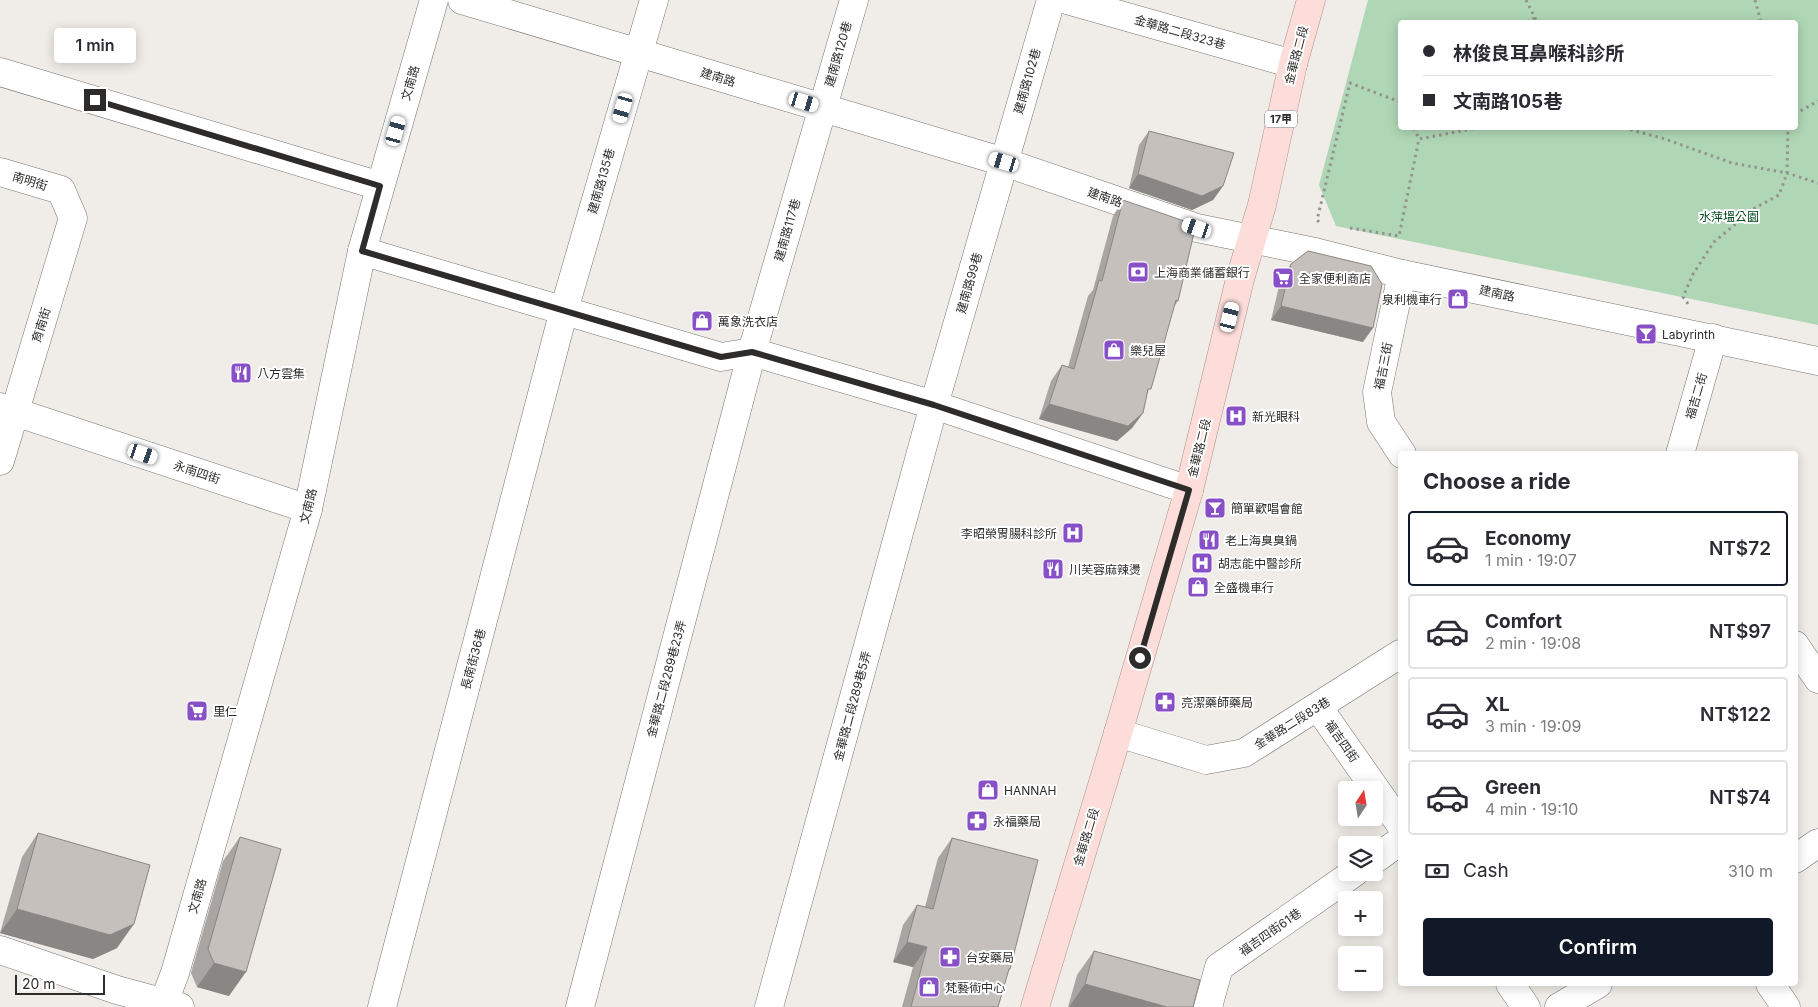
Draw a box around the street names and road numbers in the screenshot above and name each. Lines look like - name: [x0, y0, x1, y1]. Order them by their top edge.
- street label: 金華路二段323巷: [1133, 12, 1227, 52]
- street label: 建南路120巷: [821, 19, 855, 89]
- street label: 金華路二段: [1281, 24, 1311, 86]
- street label: 建南路102巷: [1010, 46, 1044, 116]
- street label: 文南路: [398, 64, 422, 102]
- street label: 建南路: [699, 65, 737, 89]
- road number: 17甲: [1265, 110, 1297, 128]
- street label: 建南路135巷: [584, 146, 618, 216]
- street label: 南明街: [11, 169, 49, 193]
- street label: 建南路: [1086, 184, 1124, 210]
- street label: 建南路117巷: [771, 197, 803, 263]
- street label: 建南路99巷: [953, 251, 985, 315]
- street label: 建南路: [1478, 282, 1516, 304]
- street label: 育南街: [29, 306, 53, 344]
- street label: 福吉三街: [1371, 341, 1395, 391]
- street label: 福吉二街: [1682, 371, 1710, 421]
- street label: 金華路二段: [1184, 417, 1214, 479]
- street label: 永南四街: [172, 457, 222, 487]
- street label: 文南路: [296, 487, 320, 525]
- street label: 金華路二段289巷23弄: [643, 619, 689, 739]
- street label: 長南街36巷: [458, 627, 488, 691]
- street label: 金華路二段289巷5弄: [830, 649, 874, 763]
- street label: 金華路二段83巷: [1251, 694, 1333, 752]
- street label: 福吉四街: [1322, 717, 1362, 765]
- street label: 金華路二段: [1070, 806, 1102, 868]
- street label: 文南路: [185, 877, 209, 915]
- street label: 福吉四街61巷: [1236, 905, 1304, 959]

